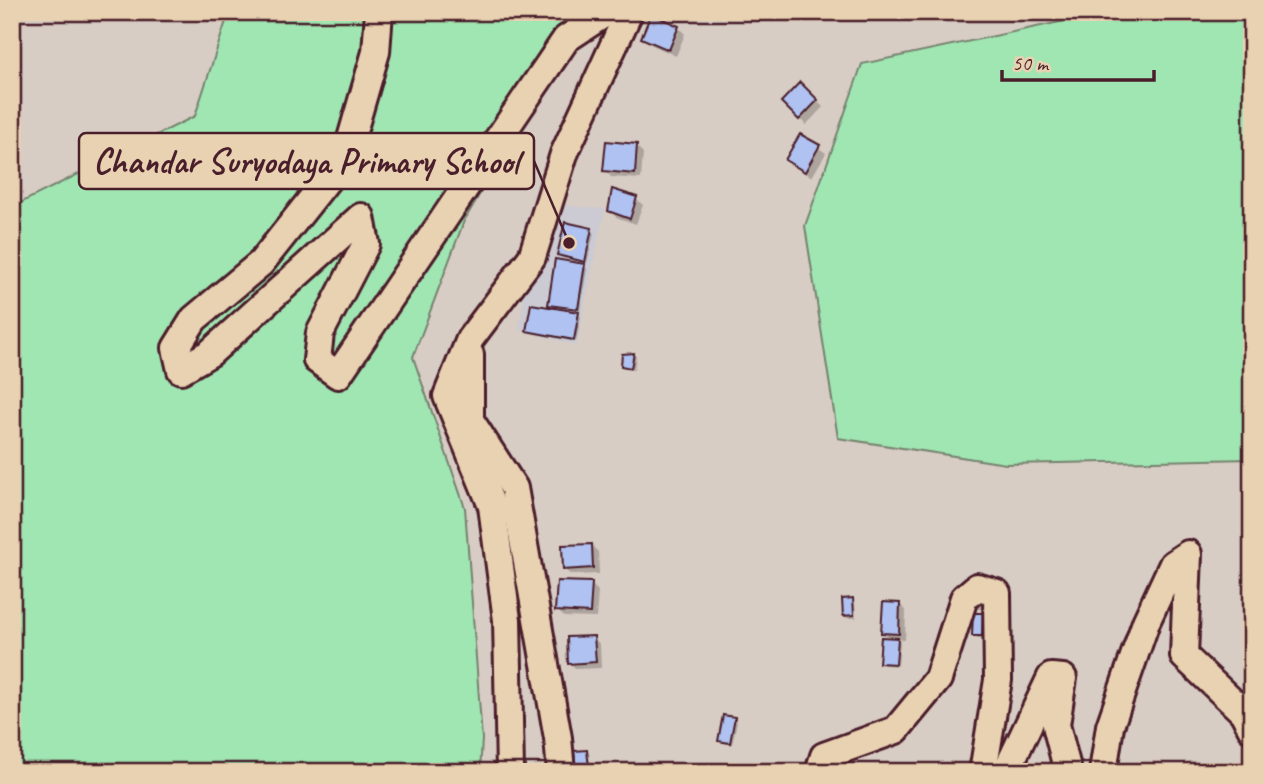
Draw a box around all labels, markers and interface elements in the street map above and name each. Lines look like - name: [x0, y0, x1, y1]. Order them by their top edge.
- scale bar: [1002, 38, 1154, 82]
- text: 50 m: [1012, 50, 1050, 76]
- callout: Chandar Suryodaya Primary School: [79, 133, 534, 189]
- text: Chandar Suryodaya Primary School: [93, 139, 526, 184]

